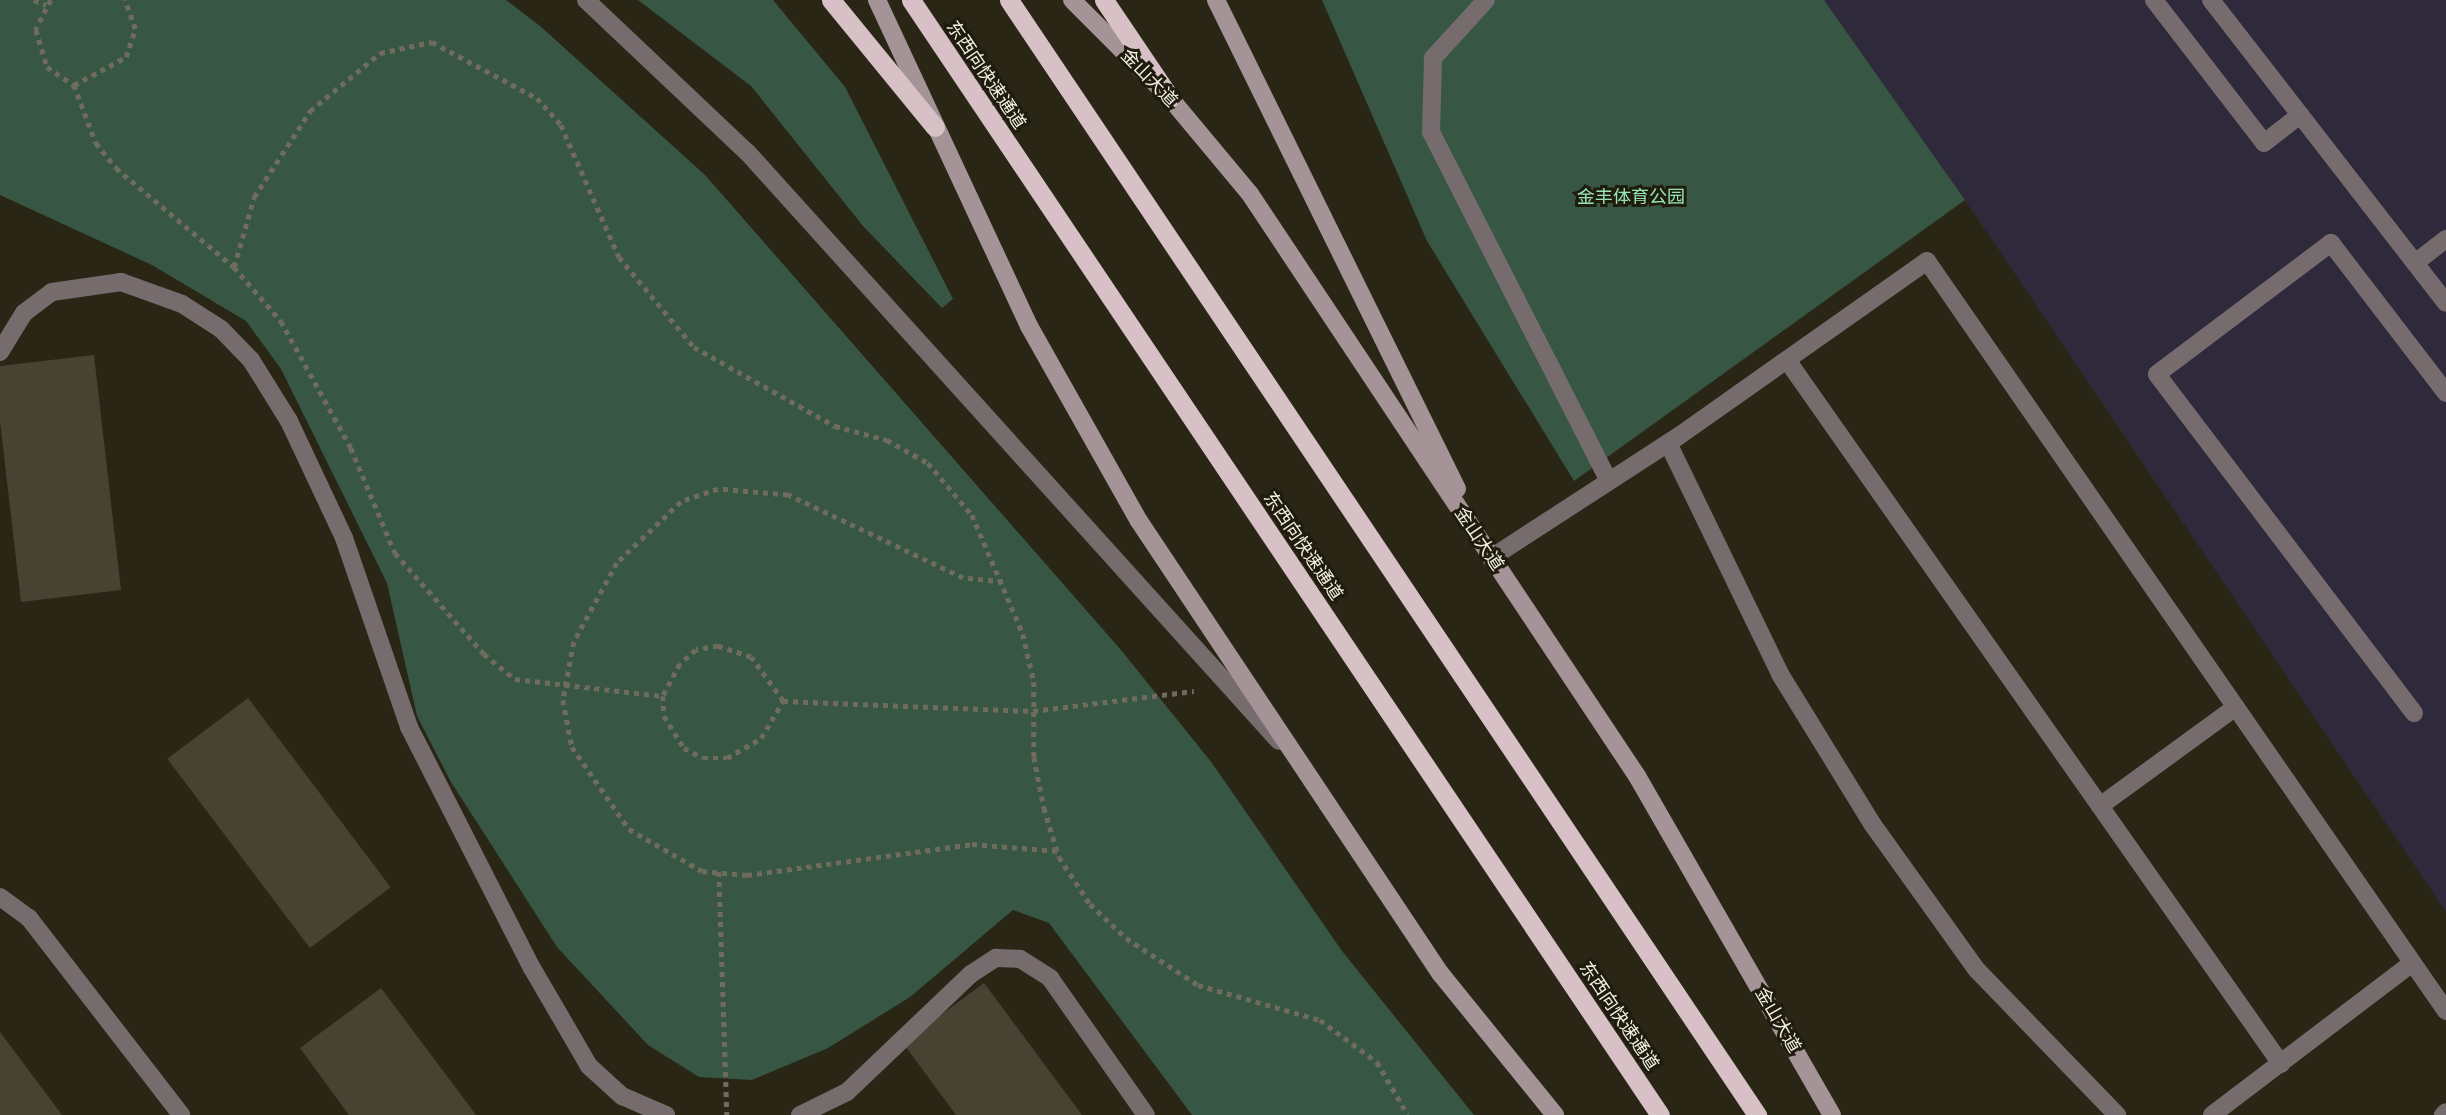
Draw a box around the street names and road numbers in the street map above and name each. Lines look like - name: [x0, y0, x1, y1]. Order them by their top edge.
- street label: 东西向快速通道: [942, 17, 1030, 133]
- street label: 金山大道: [1116, 45, 1182, 111]
- street label: 东西向快速通道: [1259, 488, 1347, 604]
- street label: 金山大道: [1450, 503, 1508, 575]
- street label: 东西向快速通道: [1575, 958, 1663, 1074]
- street label: 金山大道: [1751, 983, 1805, 1057]

